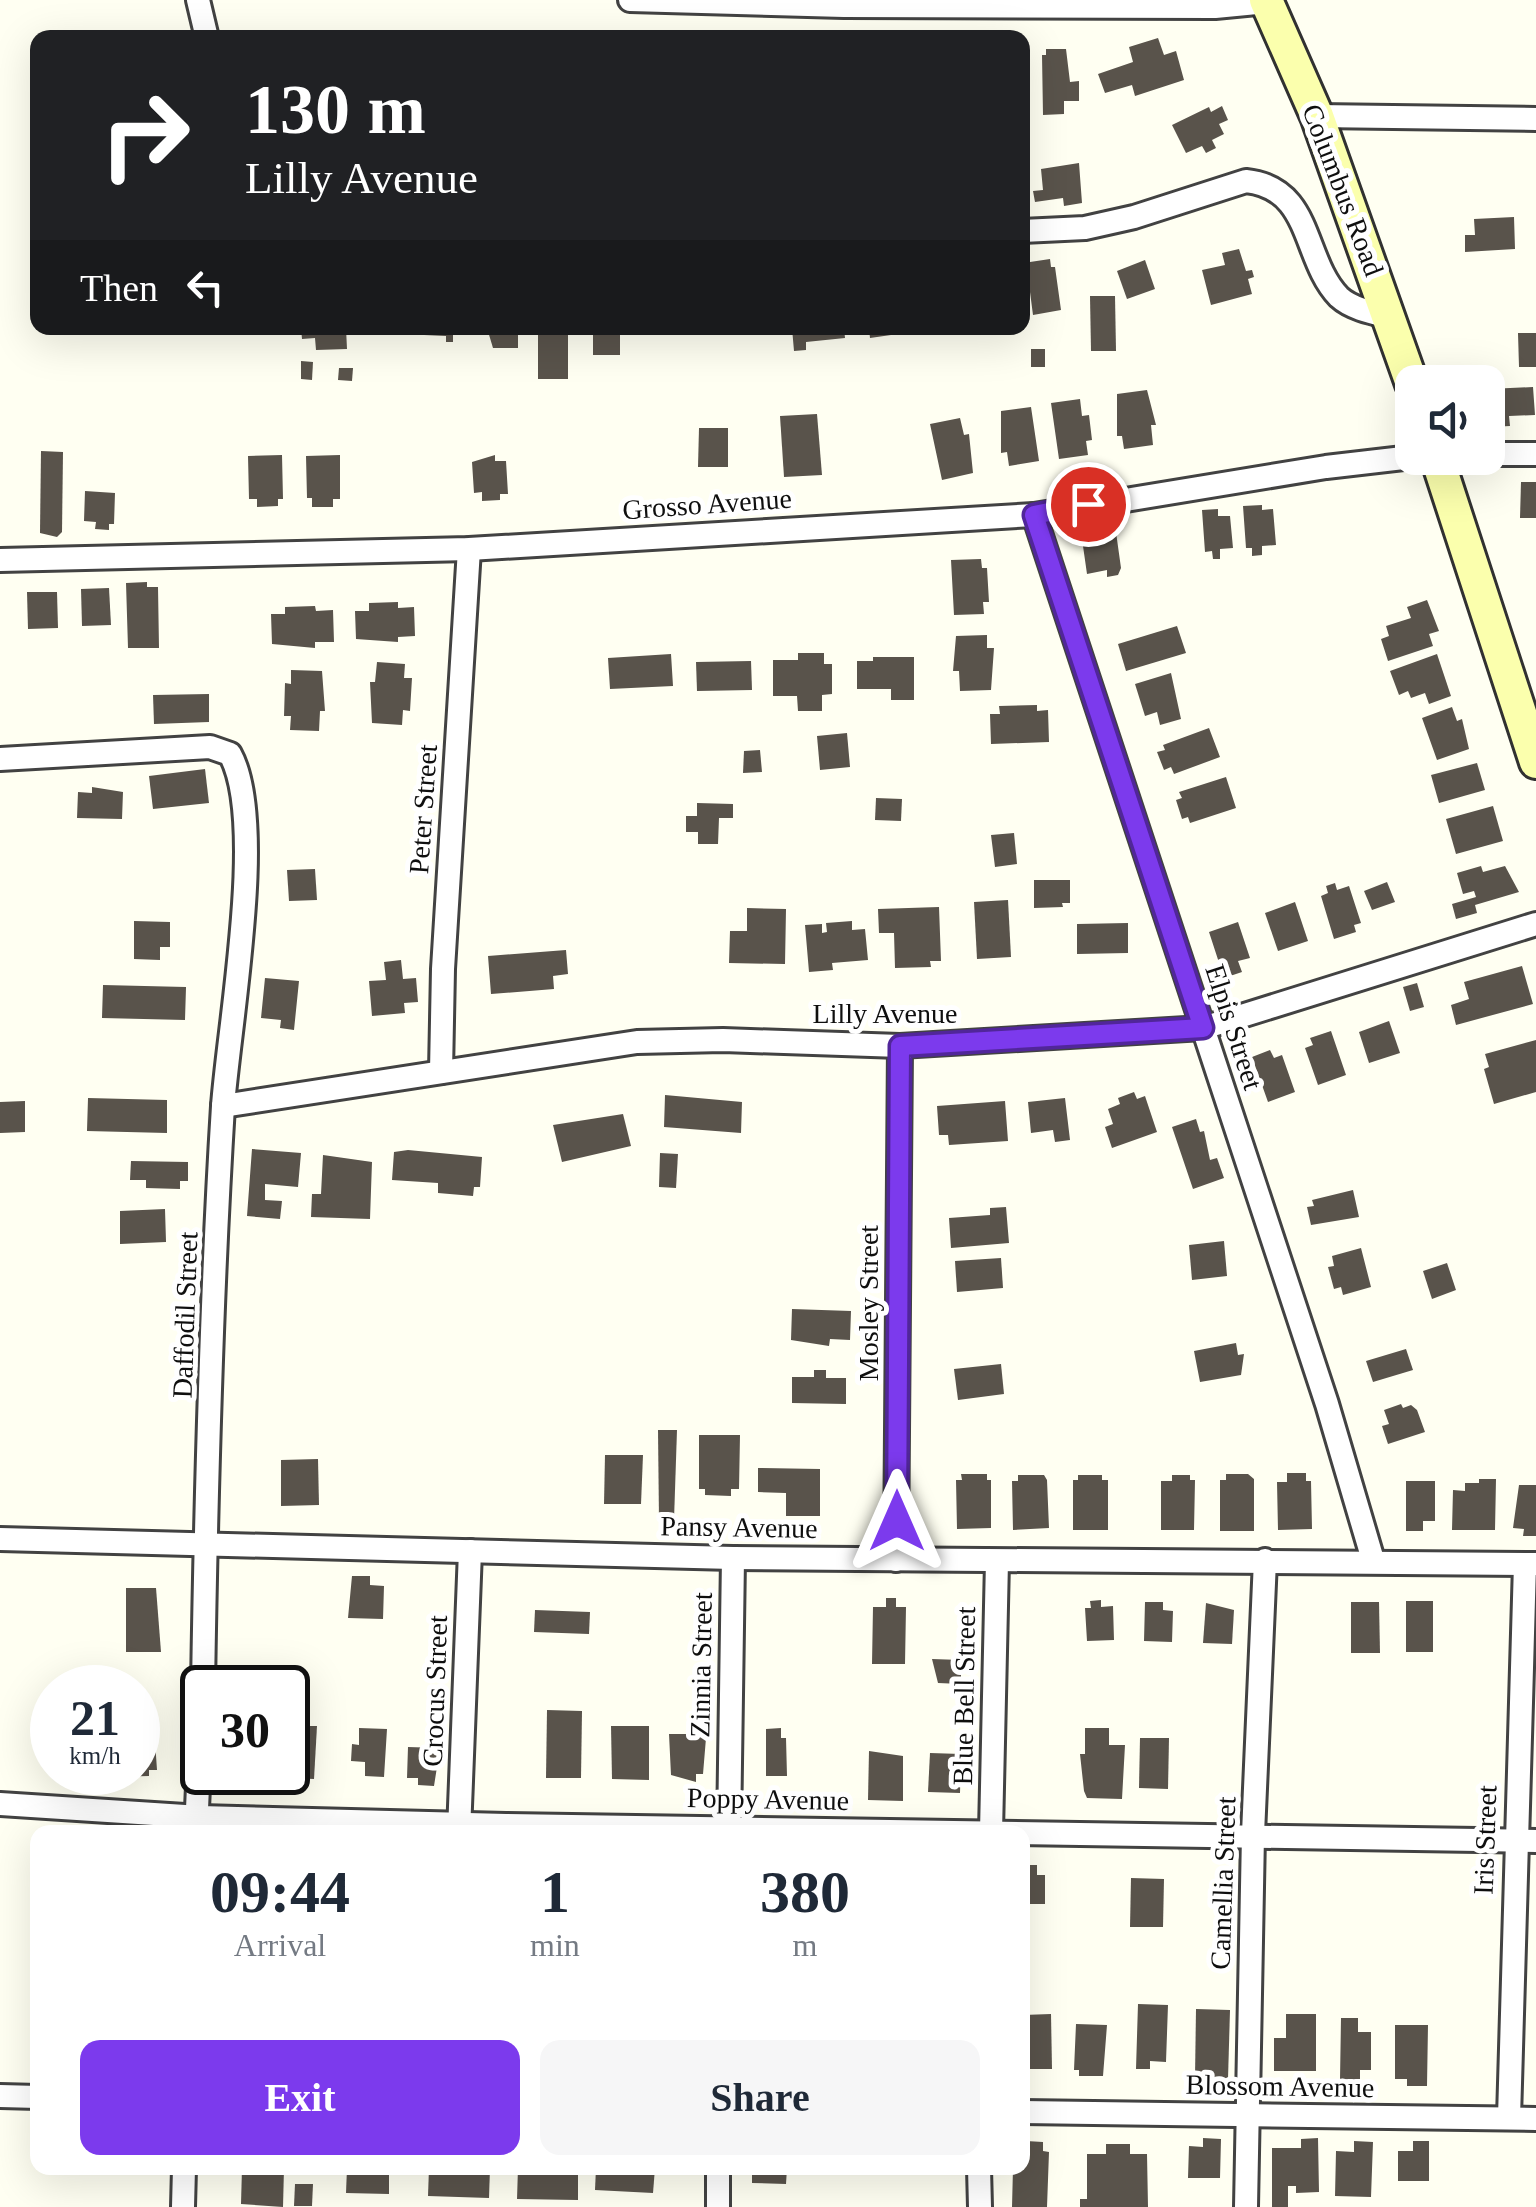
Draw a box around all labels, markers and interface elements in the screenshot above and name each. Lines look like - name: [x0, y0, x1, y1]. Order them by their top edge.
- icon: right: [80, 70, 210, 200]
- text: 130 m: [245, 71, 426, 148]
- street label: Columbus Road: [1296, 100, 1390, 280]
- text: Lilly Avenue: [245, 153, 478, 203]
- icon: left: [178, 260, 233, 315]
- text: Then: [80, 267, 158, 309]
- map controls: [1395, 365, 1505, 475]
- button: sound: [1395, 365, 1505, 475]
- pin: [1046, 462, 1131, 547]
- icon: arrive: [1061, 477, 1116, 532]
- street label: Grosso Avenue: [621, 483, 793, 525]
- street label: Peter Street: [403, 743, 443, 875]
- street label: Elpis Street: [1199, 960, 1269, 1094]
- street label: Lilly Avenue: [813, 998, 957, 1029]
- street label: Mosley Street: [853, 1225, 884, 1381]
- street label: Daffodil Street: [167, 1231, 203, 1399]
- position arrow: [845, 1469, 949, 1573]
- street label: Pansy Avenue: [660, 1510, 818, 1544]
- street label: Zinnia Street: [684, 1592, 718, 1738]
- street label: Blue Bell Street: [947, 1606, 981, 1786]
- street label: Crocus Street: [417, 1614, 453, 1767]
- speed limit sign: 30: [180, 1665, 310, 1795]
- text: 21: [70, 1690, 120, 1746]
- text: km/h: [69, 1742, 121, 1769]
- street label: Poppy Avenue: [687, 1782, 849, 1816]
- street label: Iris Street: [1468, 1784, 1502, 1895]
- street label: Camellia Street: [1204, 1796, 1242, 1970]
- text: 09:44: [210, 1859, 350, 1925]
- text: 1: [540, 1859, 570, 1925]
- text: 380: [760, 1859, 850, 1925]
- text: Arrival: [234, 1927, 326, 1963]
- text: min: [530, 1927, 580, 1963]
- text: m: [792, 1927, 817, 1963]
- button: Exit: [80, 2040, 520, 2155]
- button: Share: [540, 2040, 980, 2155]
- street label: Blossom Avenue: [1186, 2069, 1374, 2103]

